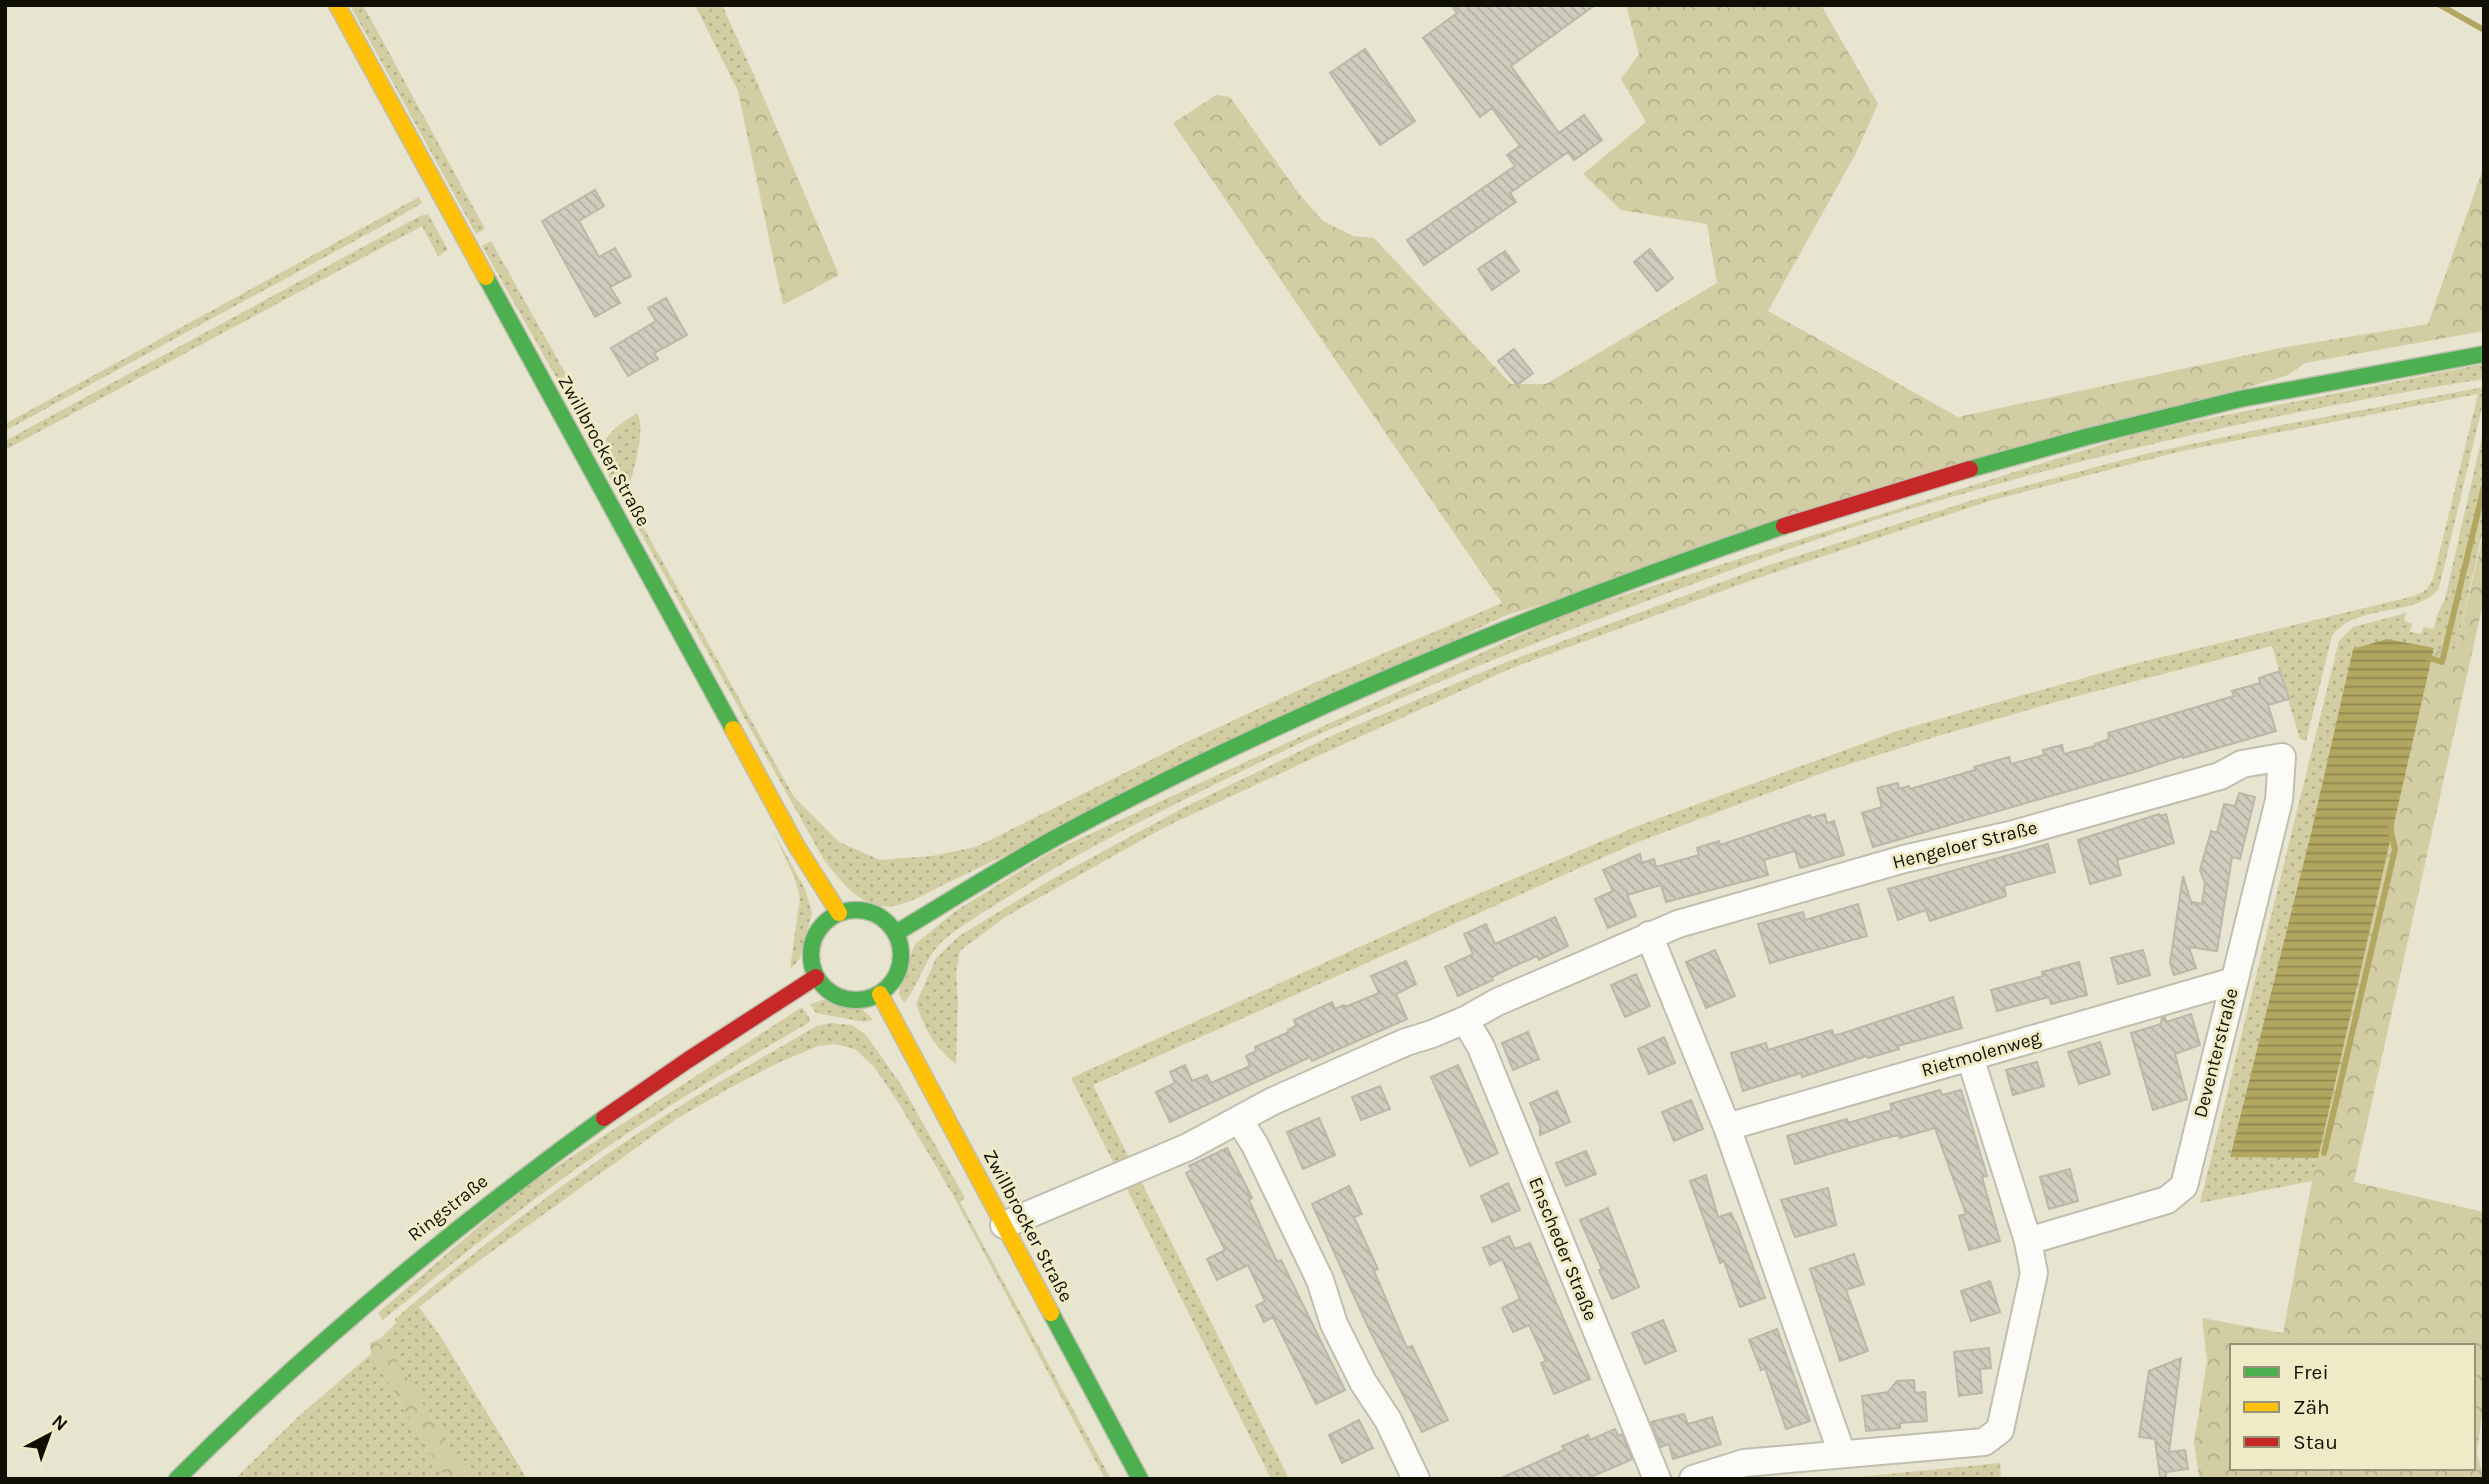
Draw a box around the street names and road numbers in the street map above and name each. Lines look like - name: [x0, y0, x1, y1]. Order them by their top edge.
- street label: Zwillbrocker Straße: [553, 372, 655, 530]
- street label: Hengeloer Straße: [1890, 816, 2040, 874]
- street label: Deventerstraße: [2189, 986, 2243, 1120]
- street label: Rietmolenweg: [1919, 1026, 2043, 1082]
- street label: Zwillbrocker Straße: [979, 1146, 1077, 1306]
- street label: Ringstraße: [404, 1170, 492, 1246]
- street label: Enscheder Straße: [1524, 1174, 1602, 1324]

